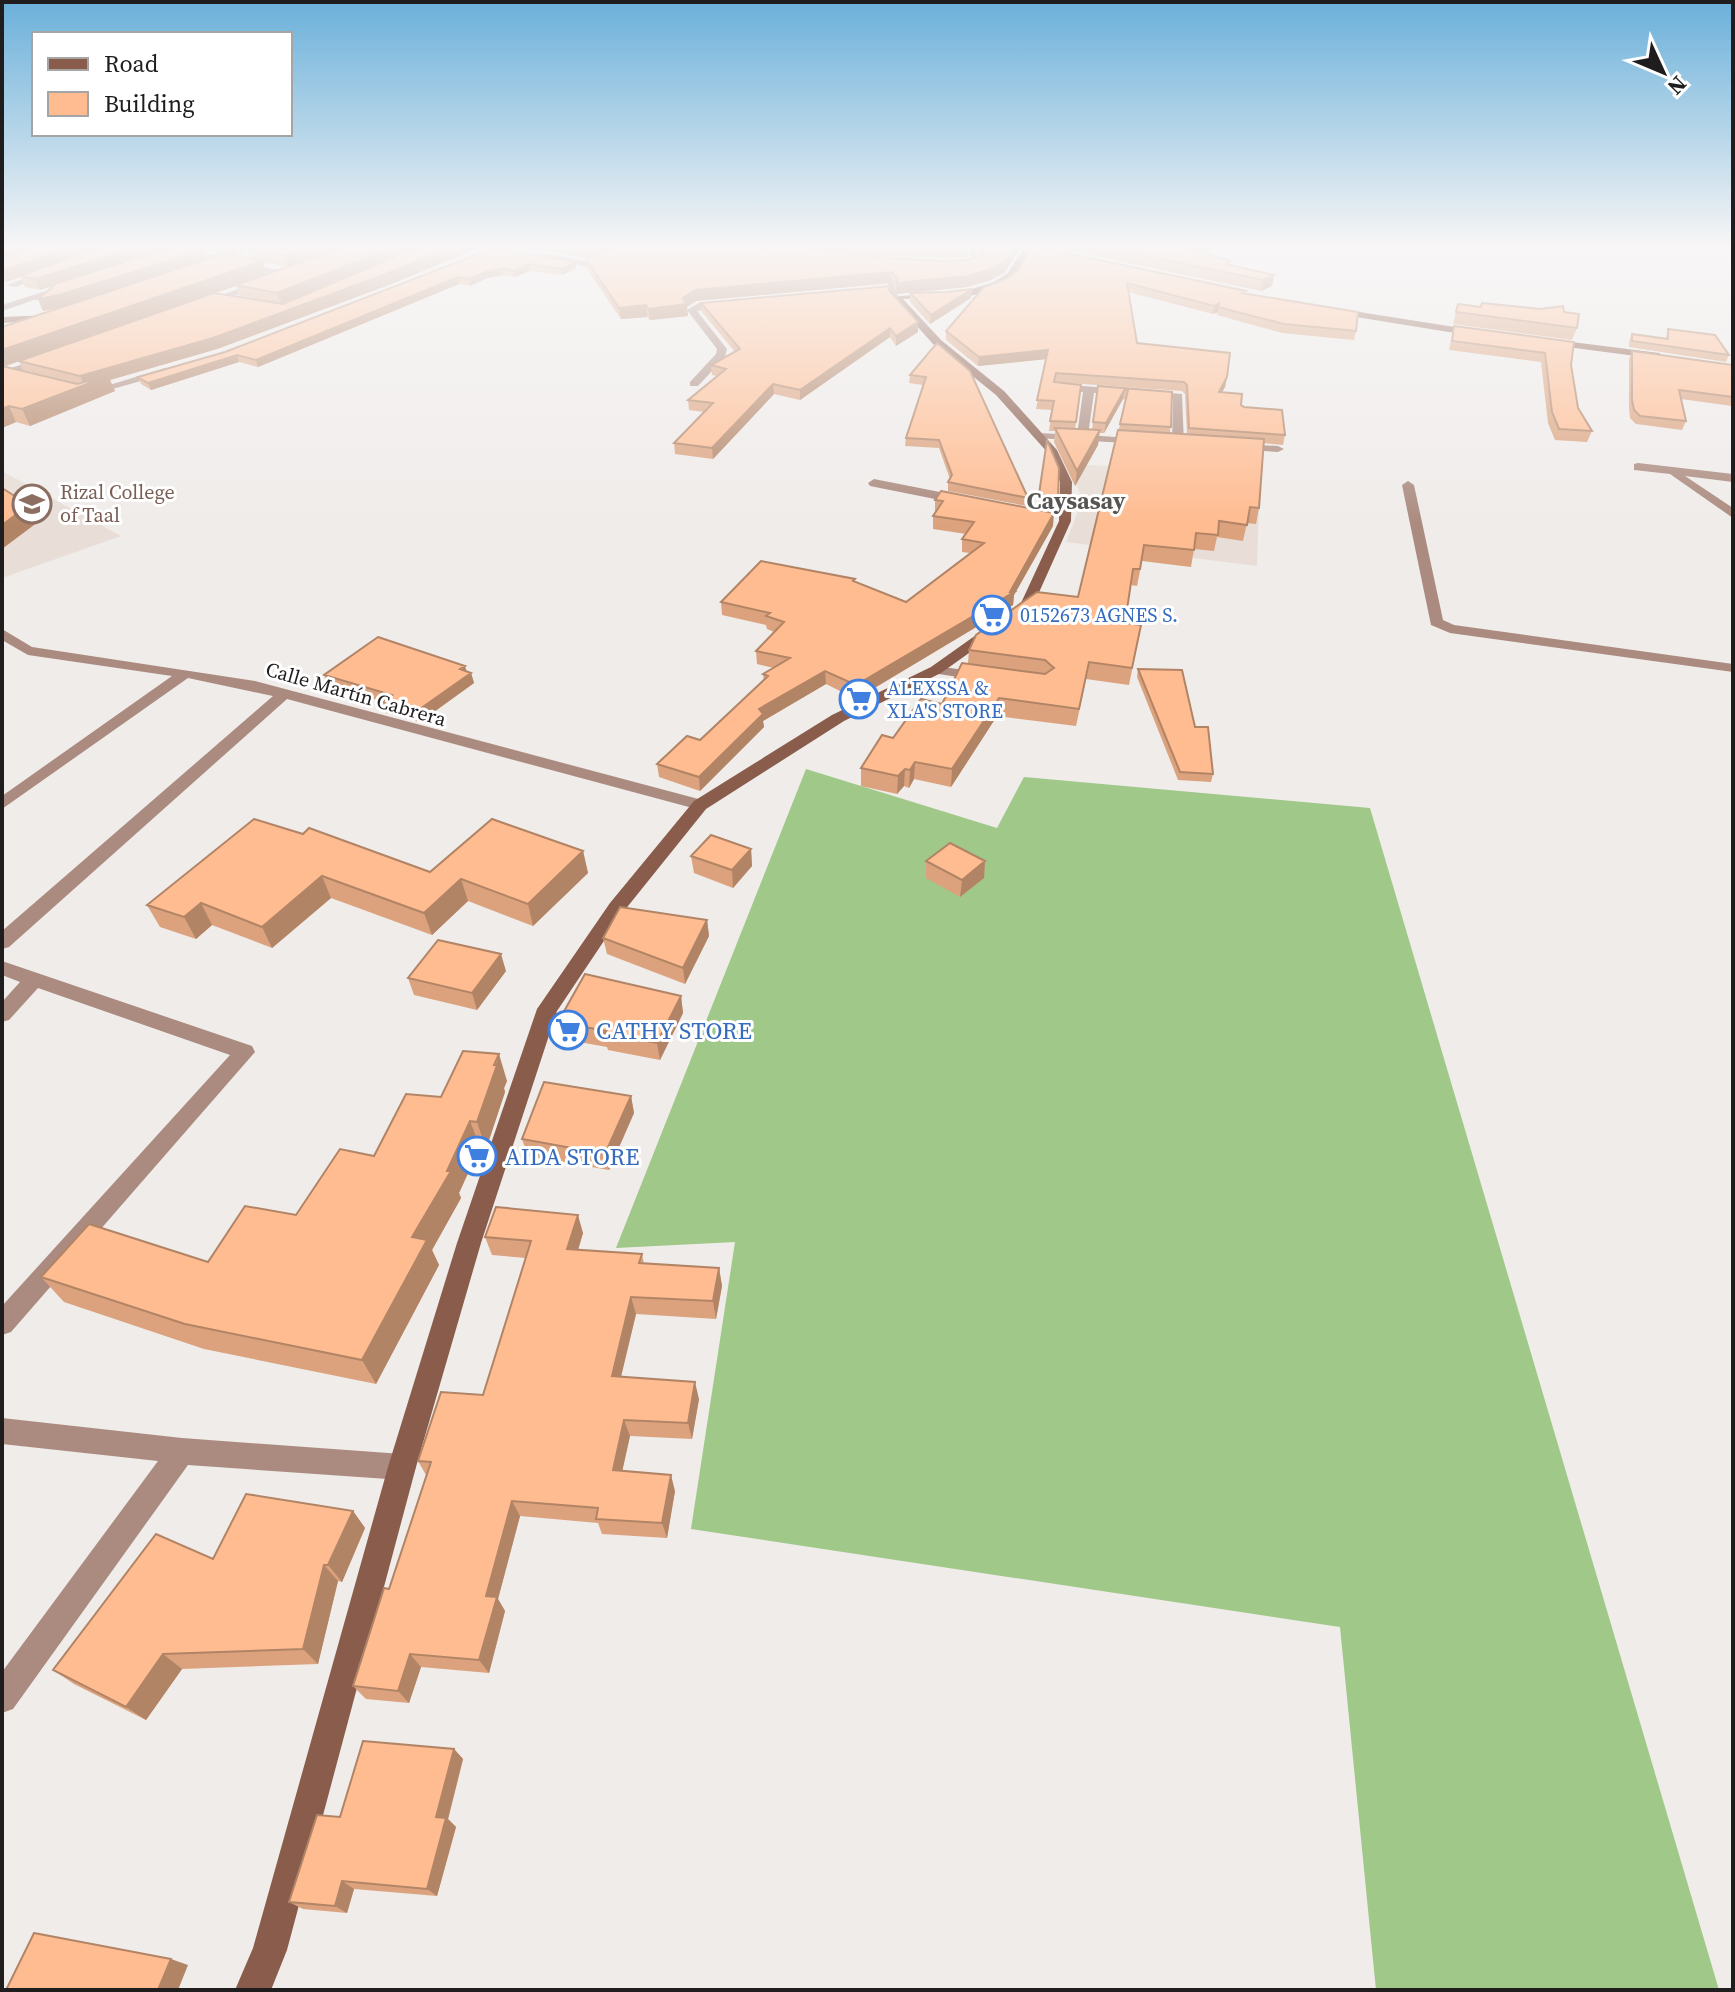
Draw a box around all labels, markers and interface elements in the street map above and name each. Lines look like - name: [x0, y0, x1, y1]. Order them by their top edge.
- legend: [32, 32, 292, 136]
- north arrow: [1623, 32, 1703, 112]
- text: Road: [104, 47, 159, 80]
- text: N: [1661, 70, 1694, 102]
- text: Building: [104, 87, 195, 120]
- place label: Rizal College of Taal: [60, 478, 175, 529]
- school or university icon: Rizal College of Taal: [11, 483, 53, 525]
- district label: Caysasay: [1026, 484, 1126, 517]
- supermarket icon: 0152673 AGNES S.: [971, 594, 1013, 636]
- place label: 0152673 AGNES S.: [1020, 601, 1178, 629]
- street label: Calle Martín Cabrera: [262, 655, 450, 733]
- place label: ALEXSSA & XLA'S STORE: [887, 674, 1003, 725]
- supermarket icon: ALEXSSA & XLA'S STORE: [838, 678, 880, 720]
- supermarket icon: CATHY STORE: [547, 1009, 589, 1051]
- place label: CATHY STORE: [596, 1014, 752, 1047]
- supermarket icon: AIDA STORE: [456, 1135, 498, 1177]
- place label: AIDA STORE: [505, 1140, 640, 1173]

